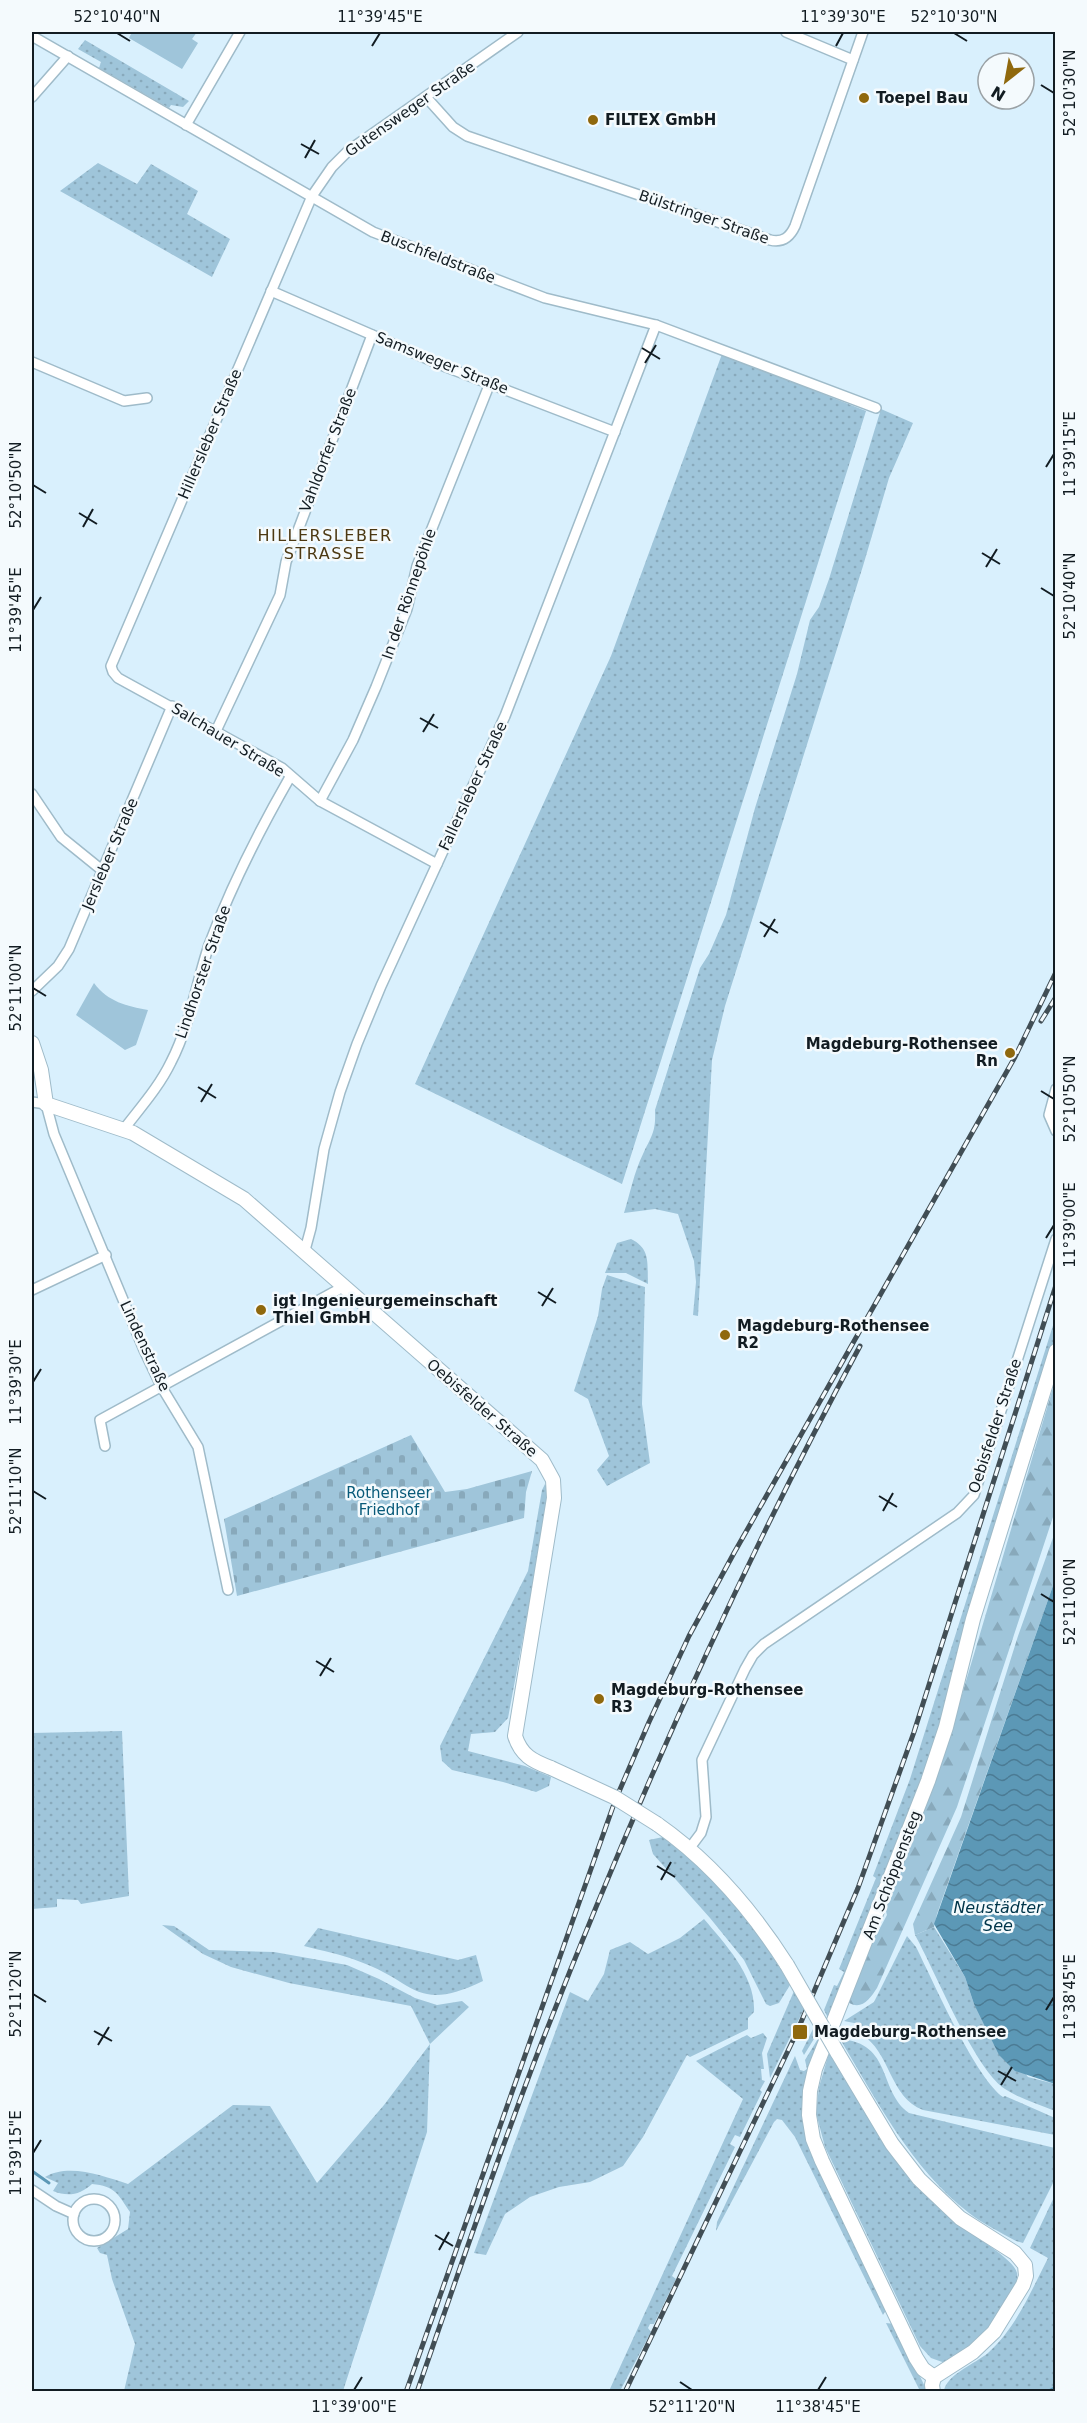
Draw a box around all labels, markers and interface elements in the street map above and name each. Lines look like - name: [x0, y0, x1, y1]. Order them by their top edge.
- text: 52°10'40"N: [73, 8, 161, 26]
- text: 11°39'45"E: [337, 8, 423, 26]
- text: 11°39'30"E: [800, 8, 886, 26]
- text: 52°10'30"N: [910, 8, 998, 26]
- text: 52°10'30"N: [1061, 49, 1079, 137]
- north arrow: [976, 51, 1036, 111]
- street label: Gutensweger Straße: [342, 57, 478, 161]
- text: N: [988, 82, 1009, 105]
- place label: Toepel Bau: [876, 89, 968, 107]
- marker: Toepel Bau: [857, 91, 871, 105]
- place label: FILTEX GmbH: [605, 111, 716, 129]
- marker: FILTEX GmbH: [586, 113, 600, 127]
- street label: Bülstringer Straße: [636, 186, 772, 248]
- street label: Buschfeldstraße: [378, 227, 498, 287]
- street label: Samsweger Straße: [373, 328, 511, 398]
- street label: Hillersleber Straße: [174, 366, 246, 502]
- street label: Vahldorfer Straße: [296, 385, 360, 515]
- text: 11°39'15"E: [1061, 411, 1079, 497]
- text: 52°10'50"N: [7, 441, 25, 529]
- district label: HILLERSLEBER STRASSE: [257, 526, 393, 563]
- street label: In der Rönnepöhle: [378, 526, 440, 662]
- text: 52°10'40"N: [1061, 552, 1079, 640]
- text: 11°39'45"E: [7, 567, 25, 653]
- street label: Salchauer Straße: [168, 699, 288, 781]
- street label: Fallersleber Straße: [435, 719, 511, 853]
- street label: Jersleber Straße: [78, 795, 142, 914]
- street label: Lindhorster Straße: [172, 903, 234, 1041]
- text: 52°11'00"N: [7, 944, 25, 1032]
- place label: Magdeburg-Rothensee Rn: [806, 1035, 998, 1070]
- marker: Magdeburg-Rothensee Rn: [1003, 1046, 1017, 1060]
- text: 52°10'50"N: [1061, 1055, 1079, 1143]
- text: 11°39'00"E: [1061, 1182, 1079, 1268]
- place label: igt Ingenieurgemeinschaft Thiel GmbH: [273, 1292, 497, 1327]
- street label: Lindenstraße: [116, 1298, 174, 1394]
- marker: igt Ingenieurgemeinschaft Thiel GmbH: [254, 1303, 268, 1317]
- place label: Magdeburg-Rothensee R2: [737, 1317, 929, 1352]
- marker: Magdeburg-Rothensee R2: [718, 1328, 732, 1342]
- text: 11°39'30"E: [7, 1339, 25, 1425]
- street label: Oebisfelder Straße: [423, 1355, 541, 1461]
- street label: Oebisfelder Straße: [965, 1356, 1025, 1496]
- text: 52°11'10"N: [7, 1447, 25, 1535]
- park label: Rothenseer Friedhof: [346, 1484, 433, 1519]
- text: 52°11'00"N: [1061, 1558, 1079, 1646]
- place label: Magdeburg-Rothensee R3: [611, 1681, 803, 1716]
- marker: Magdeburg-Rothensee R3: [592, 1692, 606, 1706]
- street label: Am Schöppensteg: [859, 1808, 925, 1942]
- water label: Neustädter See: [953, 1898, 1044, 1935]
- text: 52°11'20"N: [7, 1950, 25, 2038]
- text: 11°38'45"E: [1061, 1954, 1079, 2040]
- marker: Magdeburg-Rothensee: [791, 2023, 809, 2041]
- place label: Magdeburg-Rothensee: [814, 2023, 1006, 2041]
- text: 11°39'15"E: [7, 2110, 25, 2196]
- text: 11°39'00"E: [311, 2398, 397, 2416]
- text: 52°11'20"N: [648, 2398, 736, 2416]
- text: 11°38'45"E: [775, 2398, 861, 2416]

